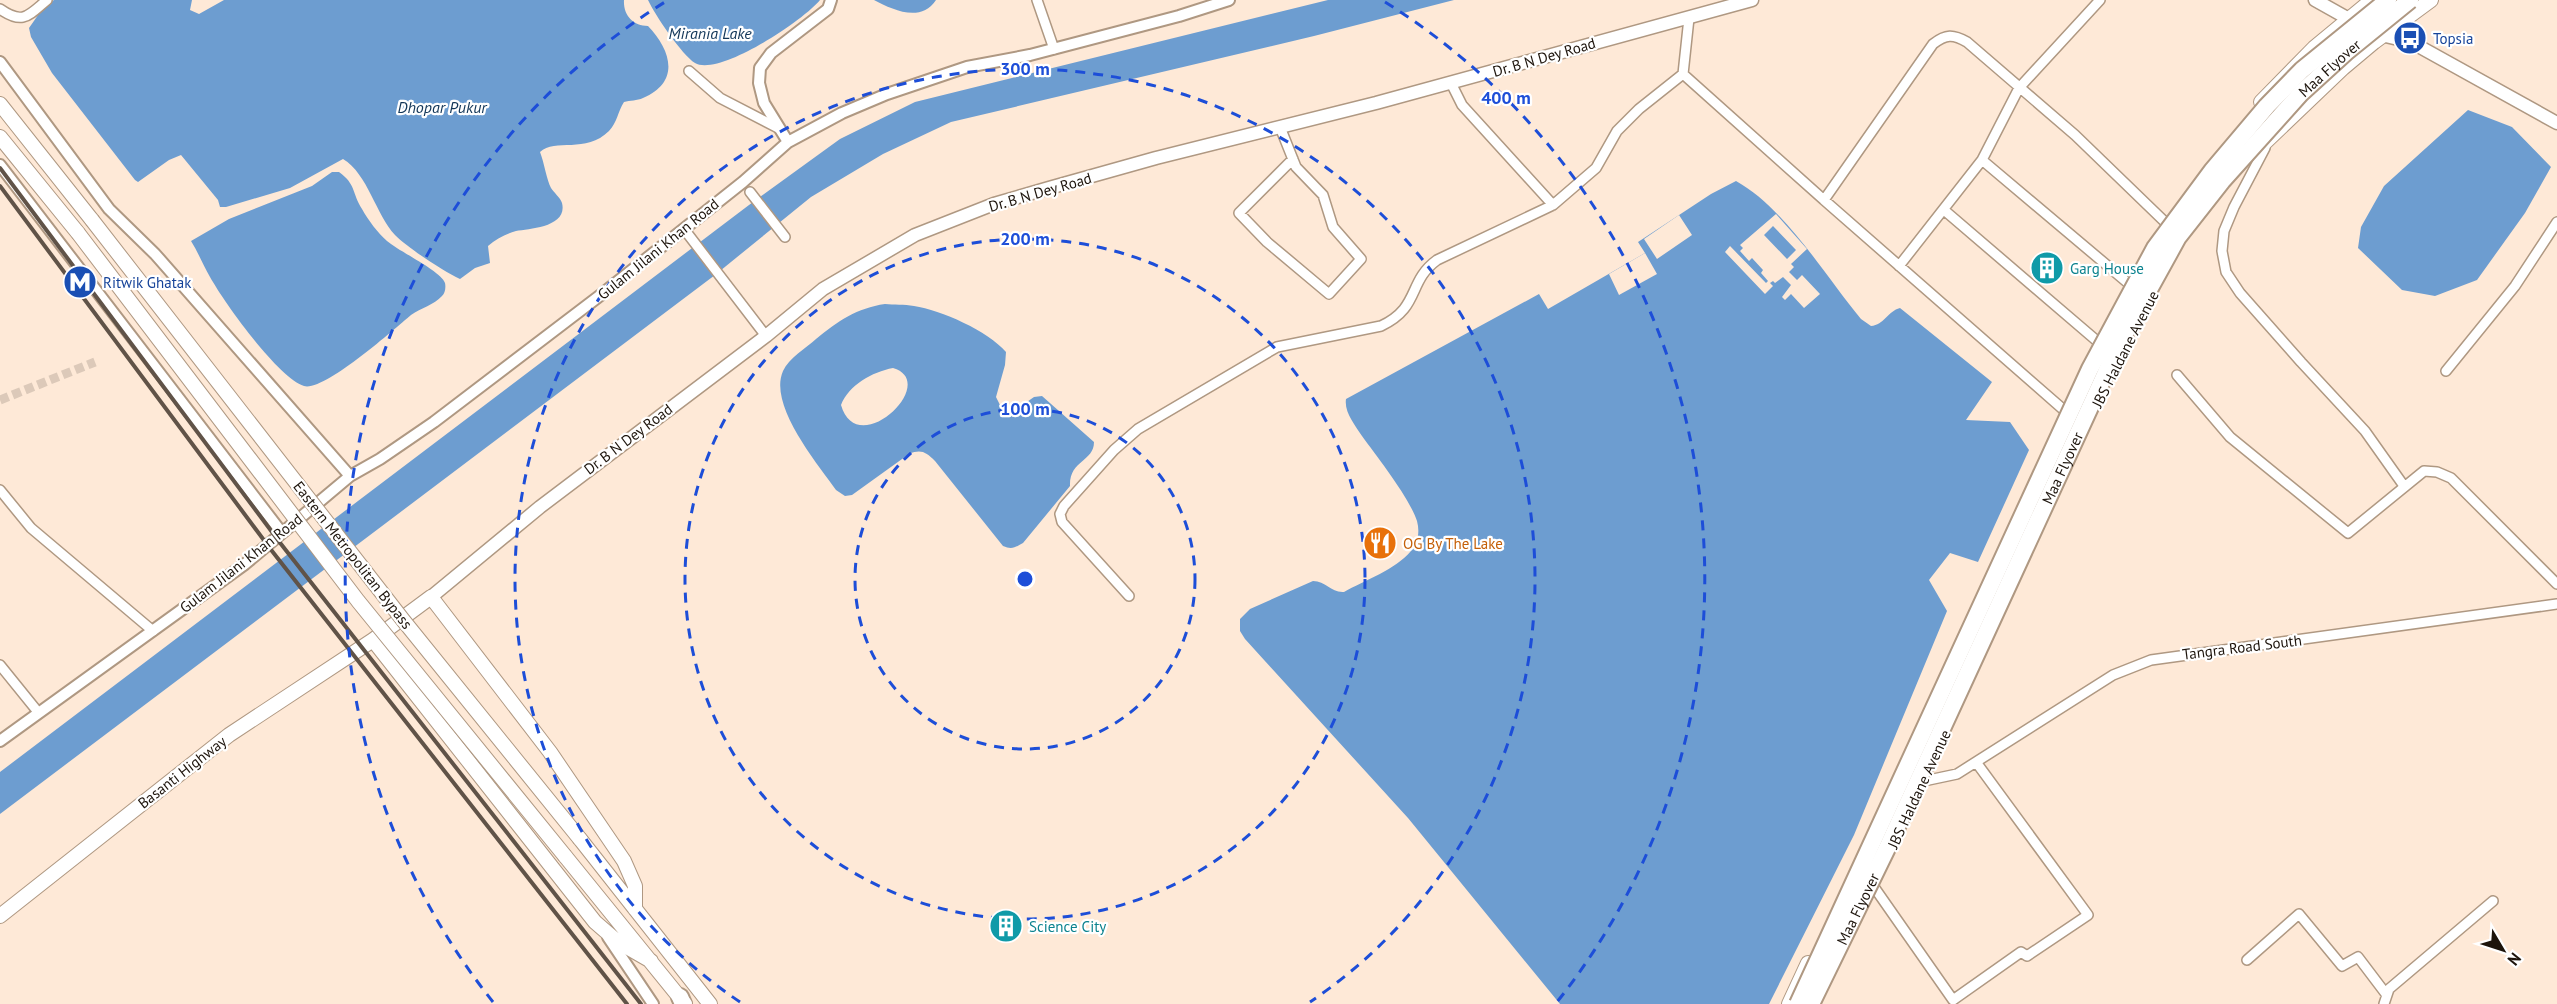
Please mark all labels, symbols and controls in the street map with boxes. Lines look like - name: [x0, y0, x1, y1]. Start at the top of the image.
- bus stop icon: Topsia: [2392, 20, 2428, 56]
- water label: Mirania Lake: [668, 23, 752, 43]
- place label: Topsia: [2433, 29, 2473, 48]
- street label: Dr. B N Dey Road: [1490, 33, 1598, 81]
- street label: Maa Flyover: [2294, 35, 2364, 101]
- text: 300 m: [1000, 57, 1050, 80]
- text: 400 m: [1481, 86, 1531, 109]
- water label: Dhopar Pukur: [397, 97, 488, 117]
- street label: Dr. B N Dey Road: [986, 168, 1094, 216]
- street label: Gulam Jilani Khan Road: [594, 194, 722, 304]
- text: 200 m: [1000, 227, 1050, 250]
- building icon: Garg House: [2029, 250, 2065, 286]
- place label: Garg House: [2070, 259, 2144, 278]
- metro station icon: Ritwik Ghatak: [62, 264, 98, 300]
- place label: Ritwik Ghatak: [103, 273, 192, 292]
- street label: JBS Haldane Avenue: [2087, 287, 2163, 412]
- text: 100 m: [1000, 397, 1050, 420]
- street label: Dr. B N Dey Road: [580, 399, 676, 479]
- street label: Maa Flyover: [2037, 429, 2087, 507]
- street label: Eastern Metropolitan Bypass: [289, 477, 417, 633]
- street label: Gulam Jilani Khan Road: [176, 509, 306, 617]
- restaurant icon: OG By The Lake: [1362, 525, 1398, 561]
- place label: OG By The Lake: [1403, 534, 1503, 553]
- centre of rings: [1015, 569, 1035, 589]
- street label: Tangra Road South: [2181, 630, 2303, 664]
- street label: JBS Haldane Avenue: [1883, 727, 1955, 852]
- street label: Basanti Highway: [134, 732, 230, 812]
- street label: Maa Flyover: [1832, 870, 1883, 948]
- building icon: Science City: [988, 908, 1024, 944]
- place label: Science City: [1029, 917, 1106, 936]
- north arrow: [2473, 920, 2533, 980]
- text: N: [2504, 949, 2526, 970]

